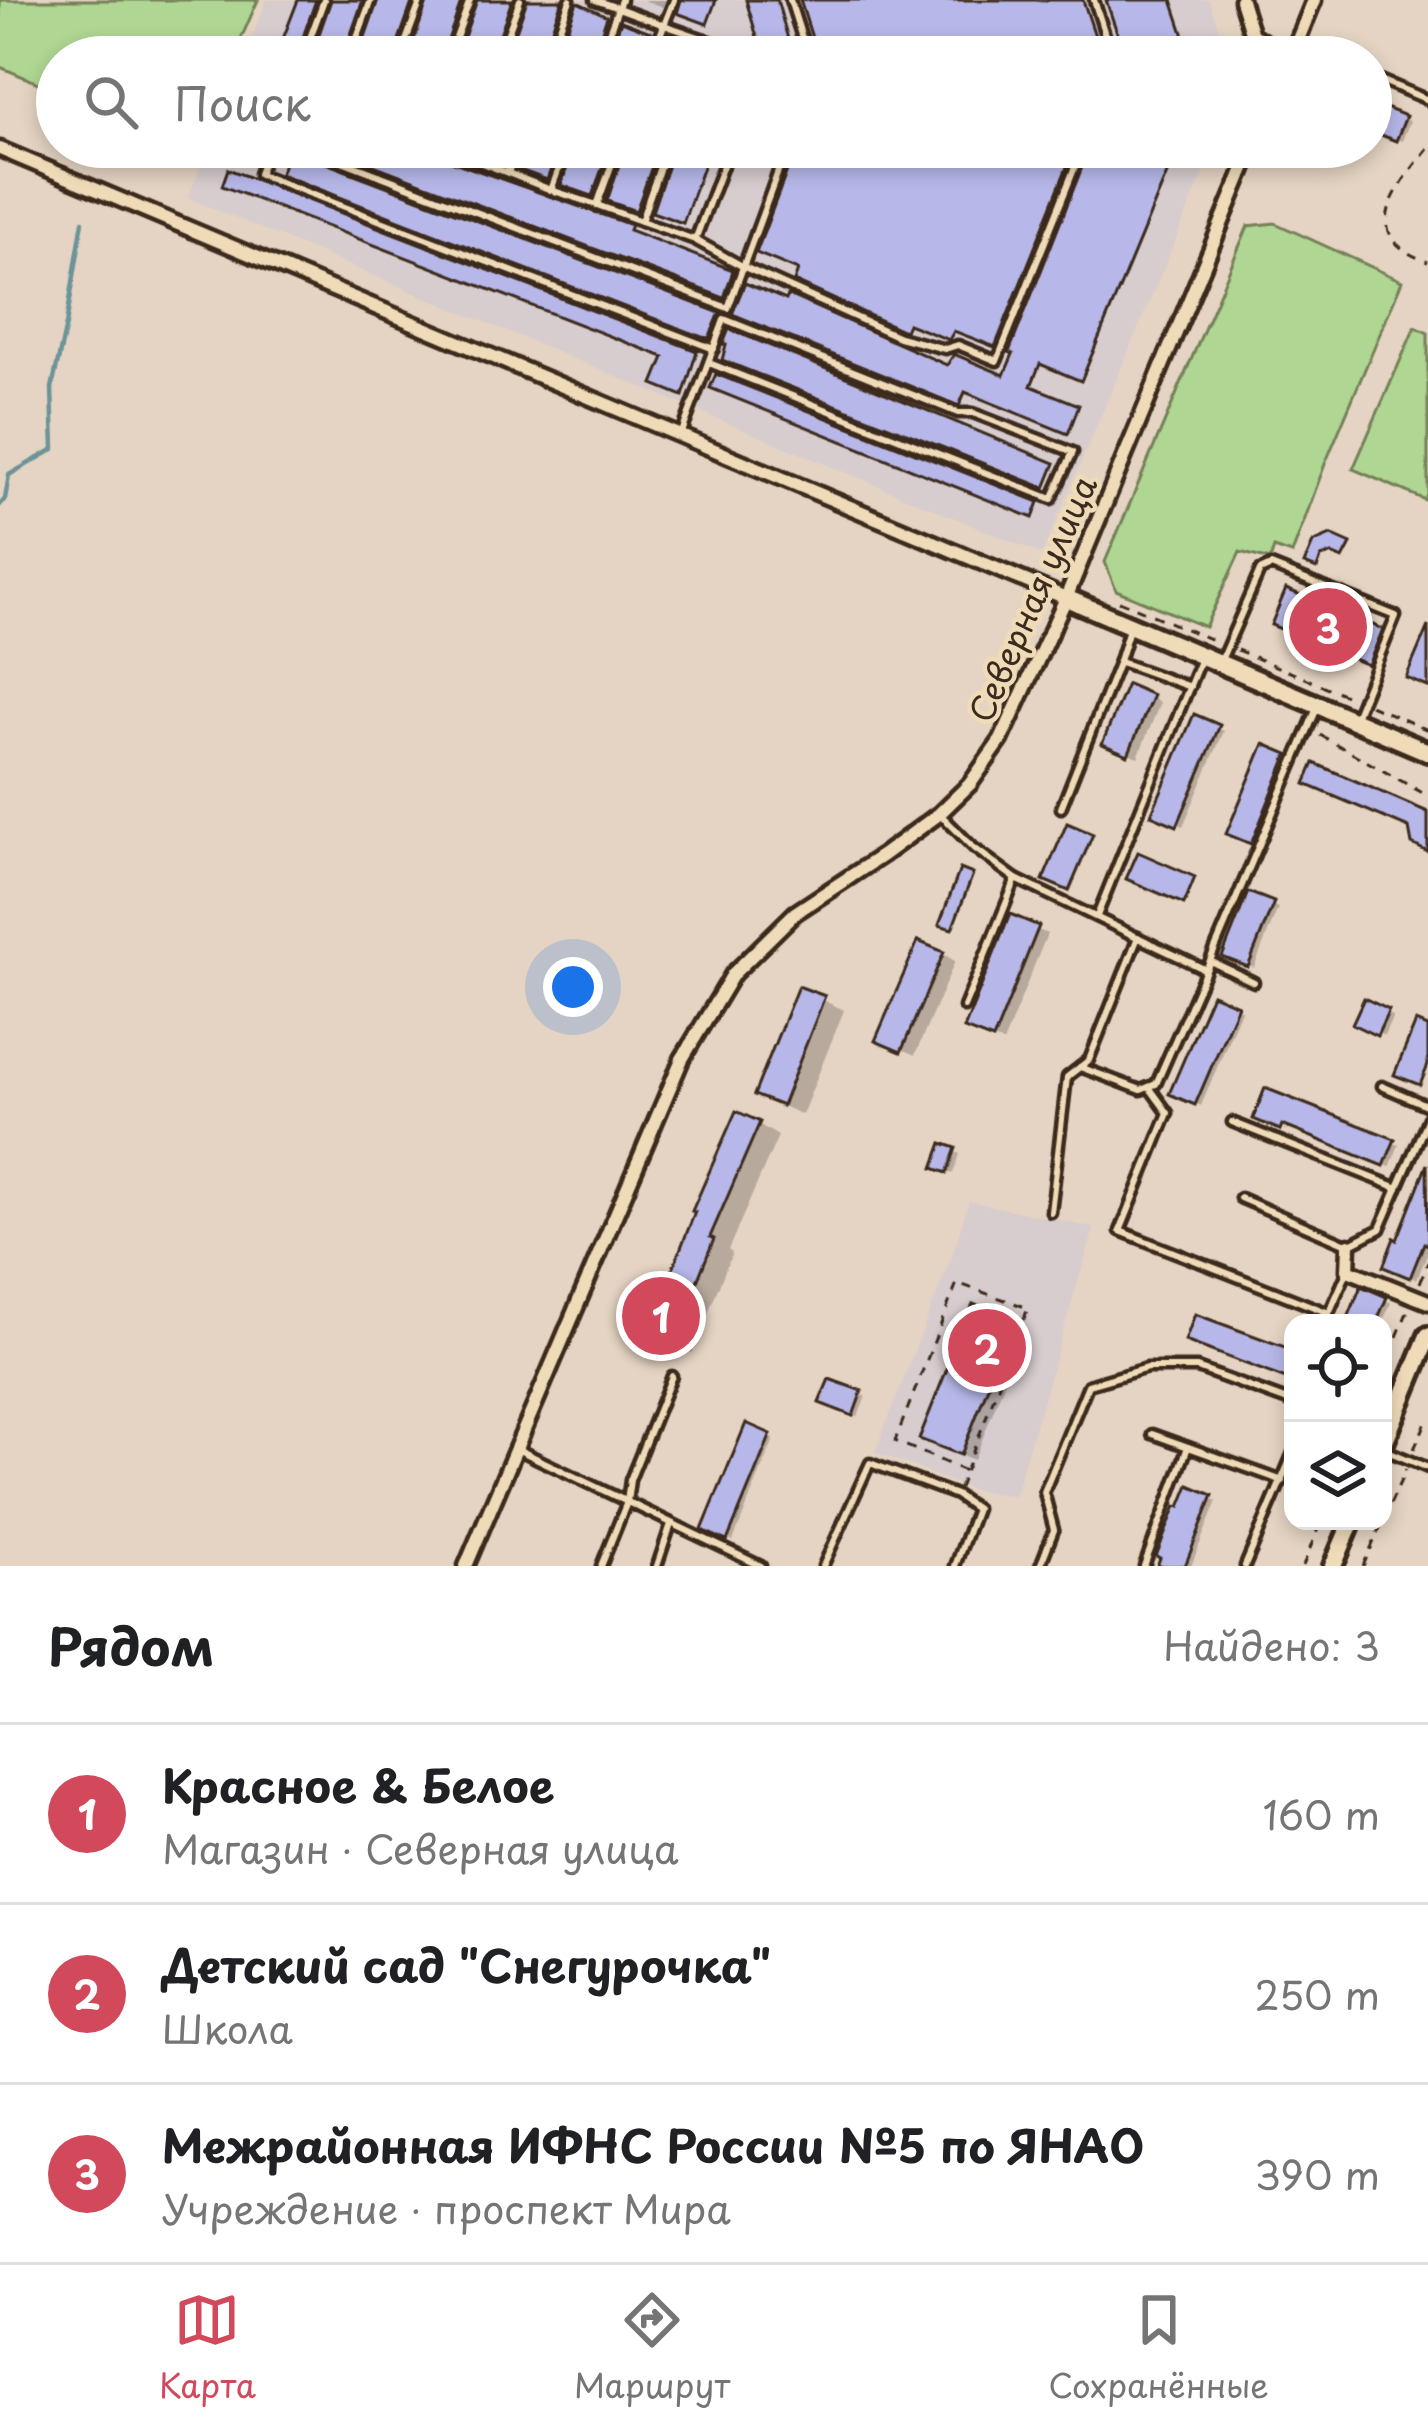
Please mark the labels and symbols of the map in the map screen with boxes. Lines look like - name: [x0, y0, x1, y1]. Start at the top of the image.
- street label: Северная улица: [954, 467, 1108, 730]
- pin: 3: [1289, 582, 1367, 672]
- your location: [543, 957, 603, 1017]
- pin: 1: [622, 1271, 700, 1361]
- pin: 2: [948, 1303, 1026, 1393]

